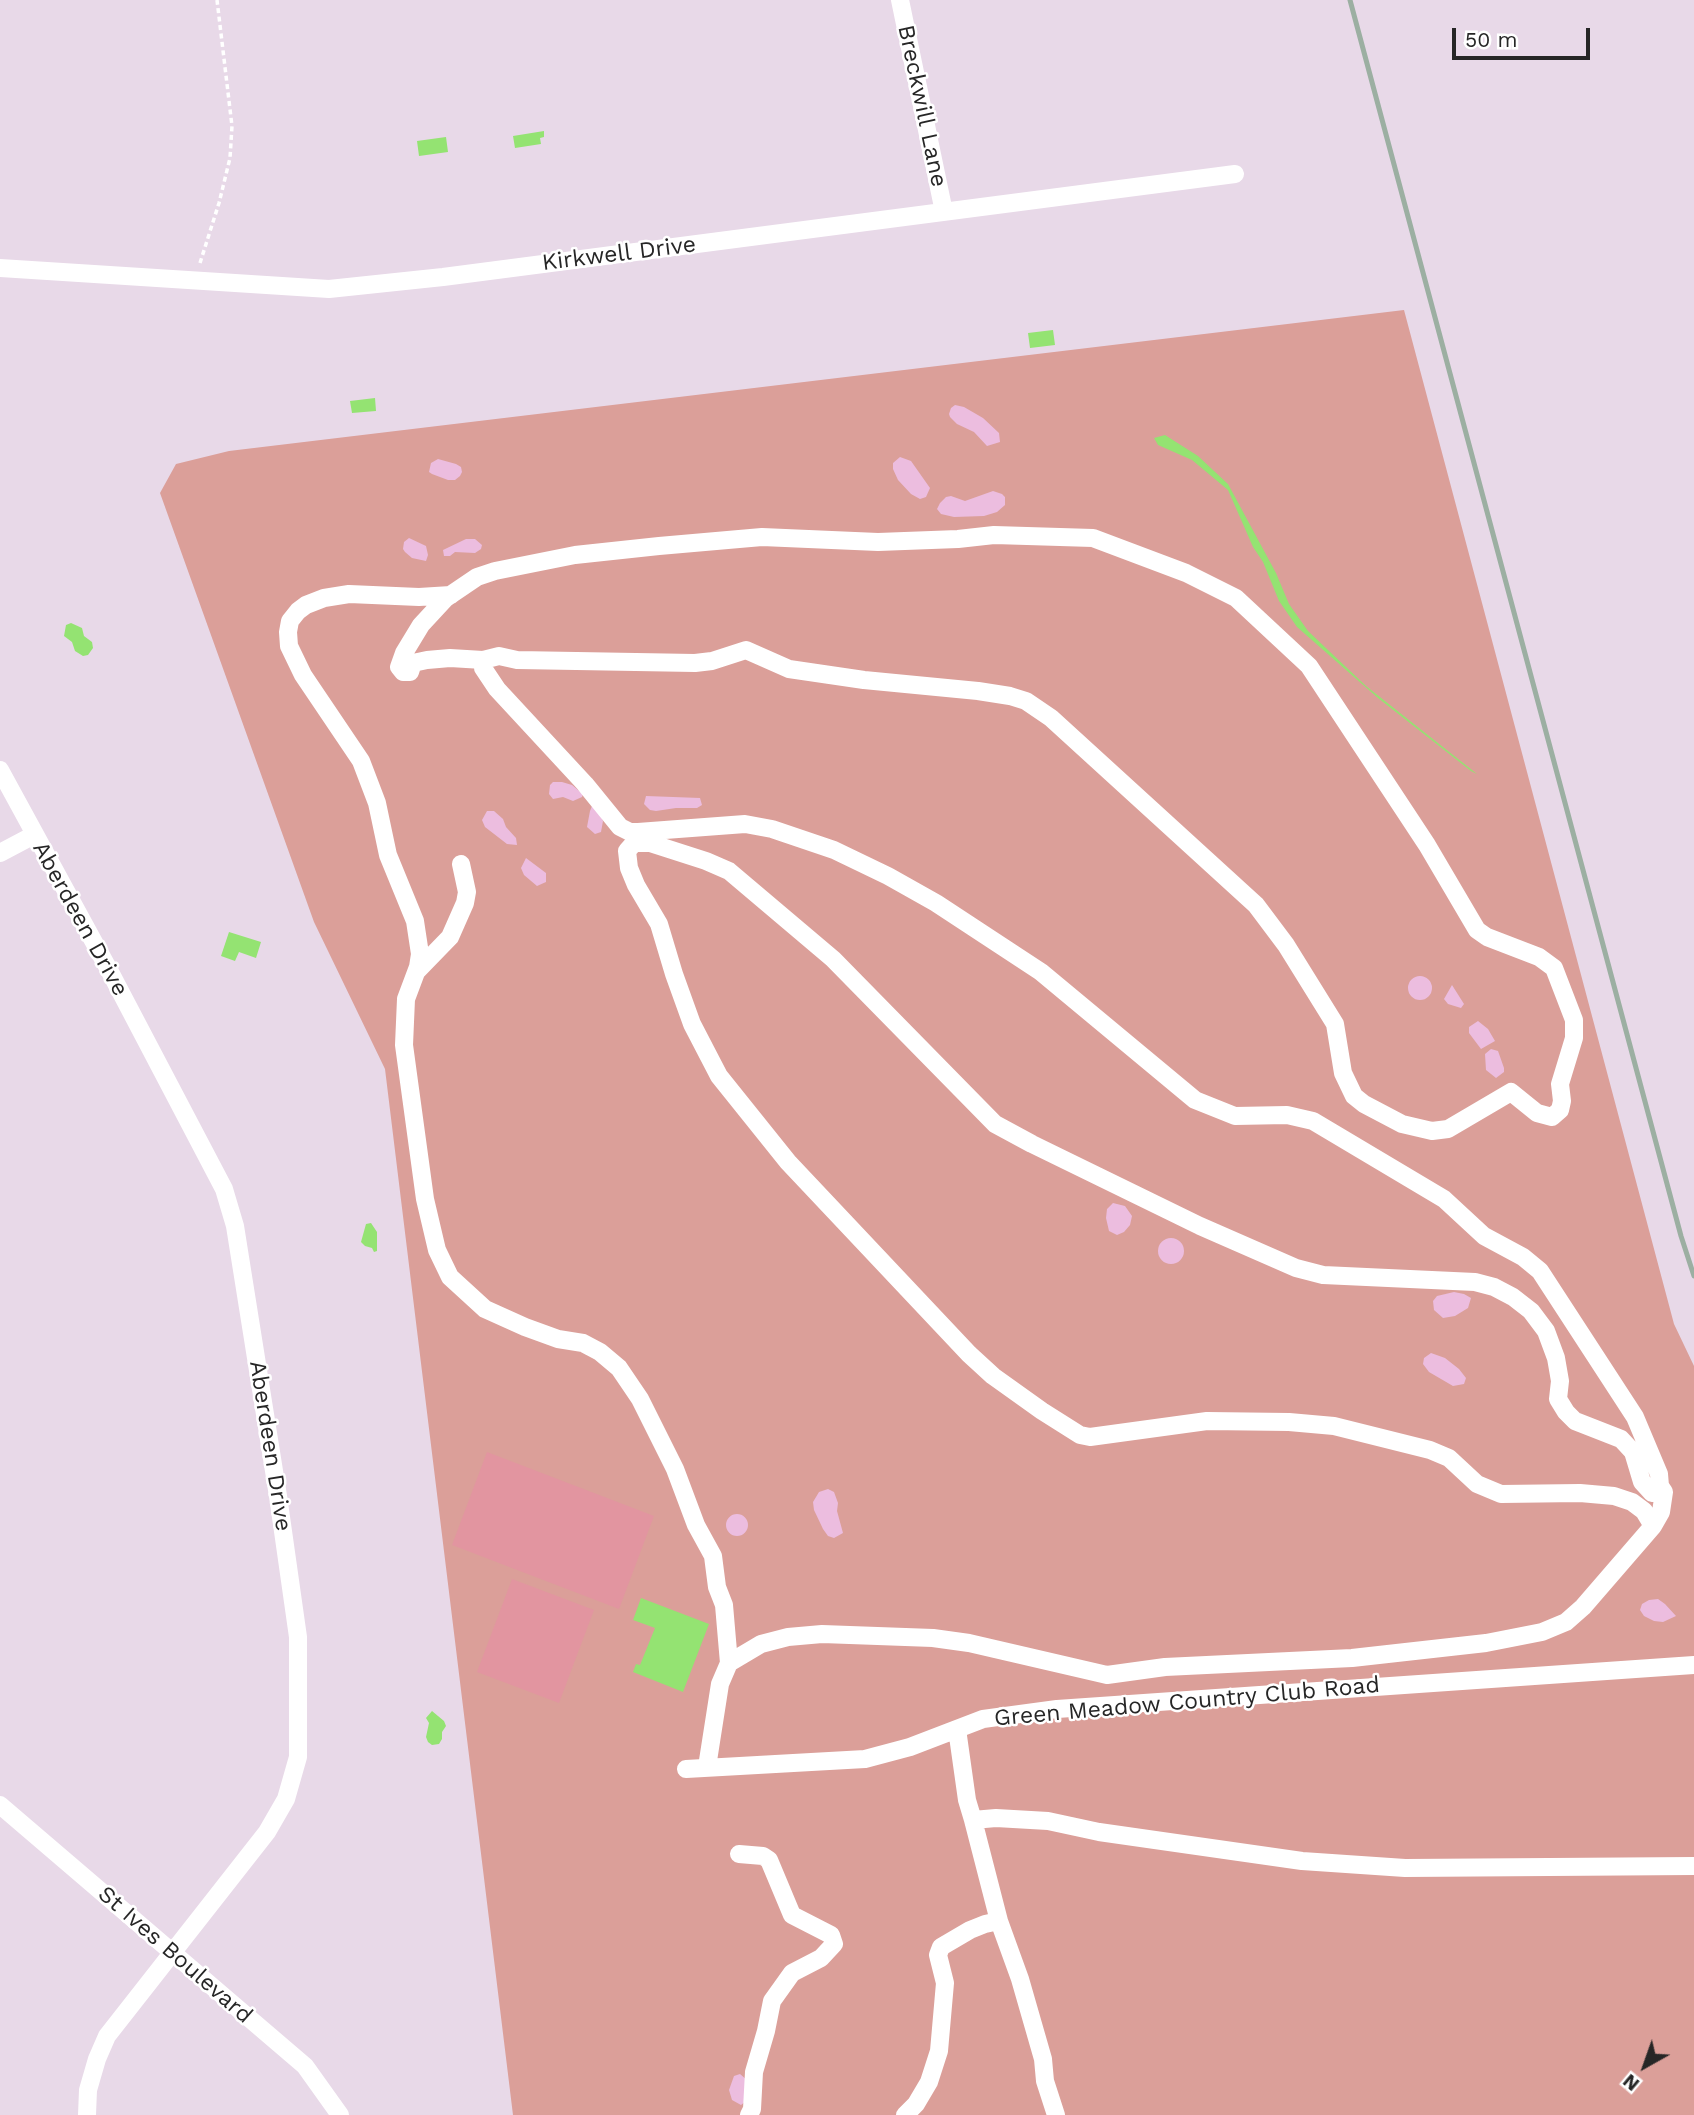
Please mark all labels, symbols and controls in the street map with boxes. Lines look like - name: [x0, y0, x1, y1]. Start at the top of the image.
- scale bar: [1456, 14, 1594, 58]
- street label: Breckwill Lane: [891, 23, 953, 189]
- text: 50 m: [1465, 27, 1517, 52]
- street label: Kirkwell Drive: [540, 231, 698, 277]
- street label: Aberdeen Drive: [26, 837, 134, 1001]
- street label: Aberdeen Drive: [243, 1359, 297, 1533]
- street label: Green Meadow Country Club Road: [993, 1671, 1381, 1733]
- street label: St Ives Boulevard: [92, 1881, 258, 2029]
- north arrow: [1610, 2031, 1680, 2101]
- text: N: [1618, 2069, 1644, 2096]

